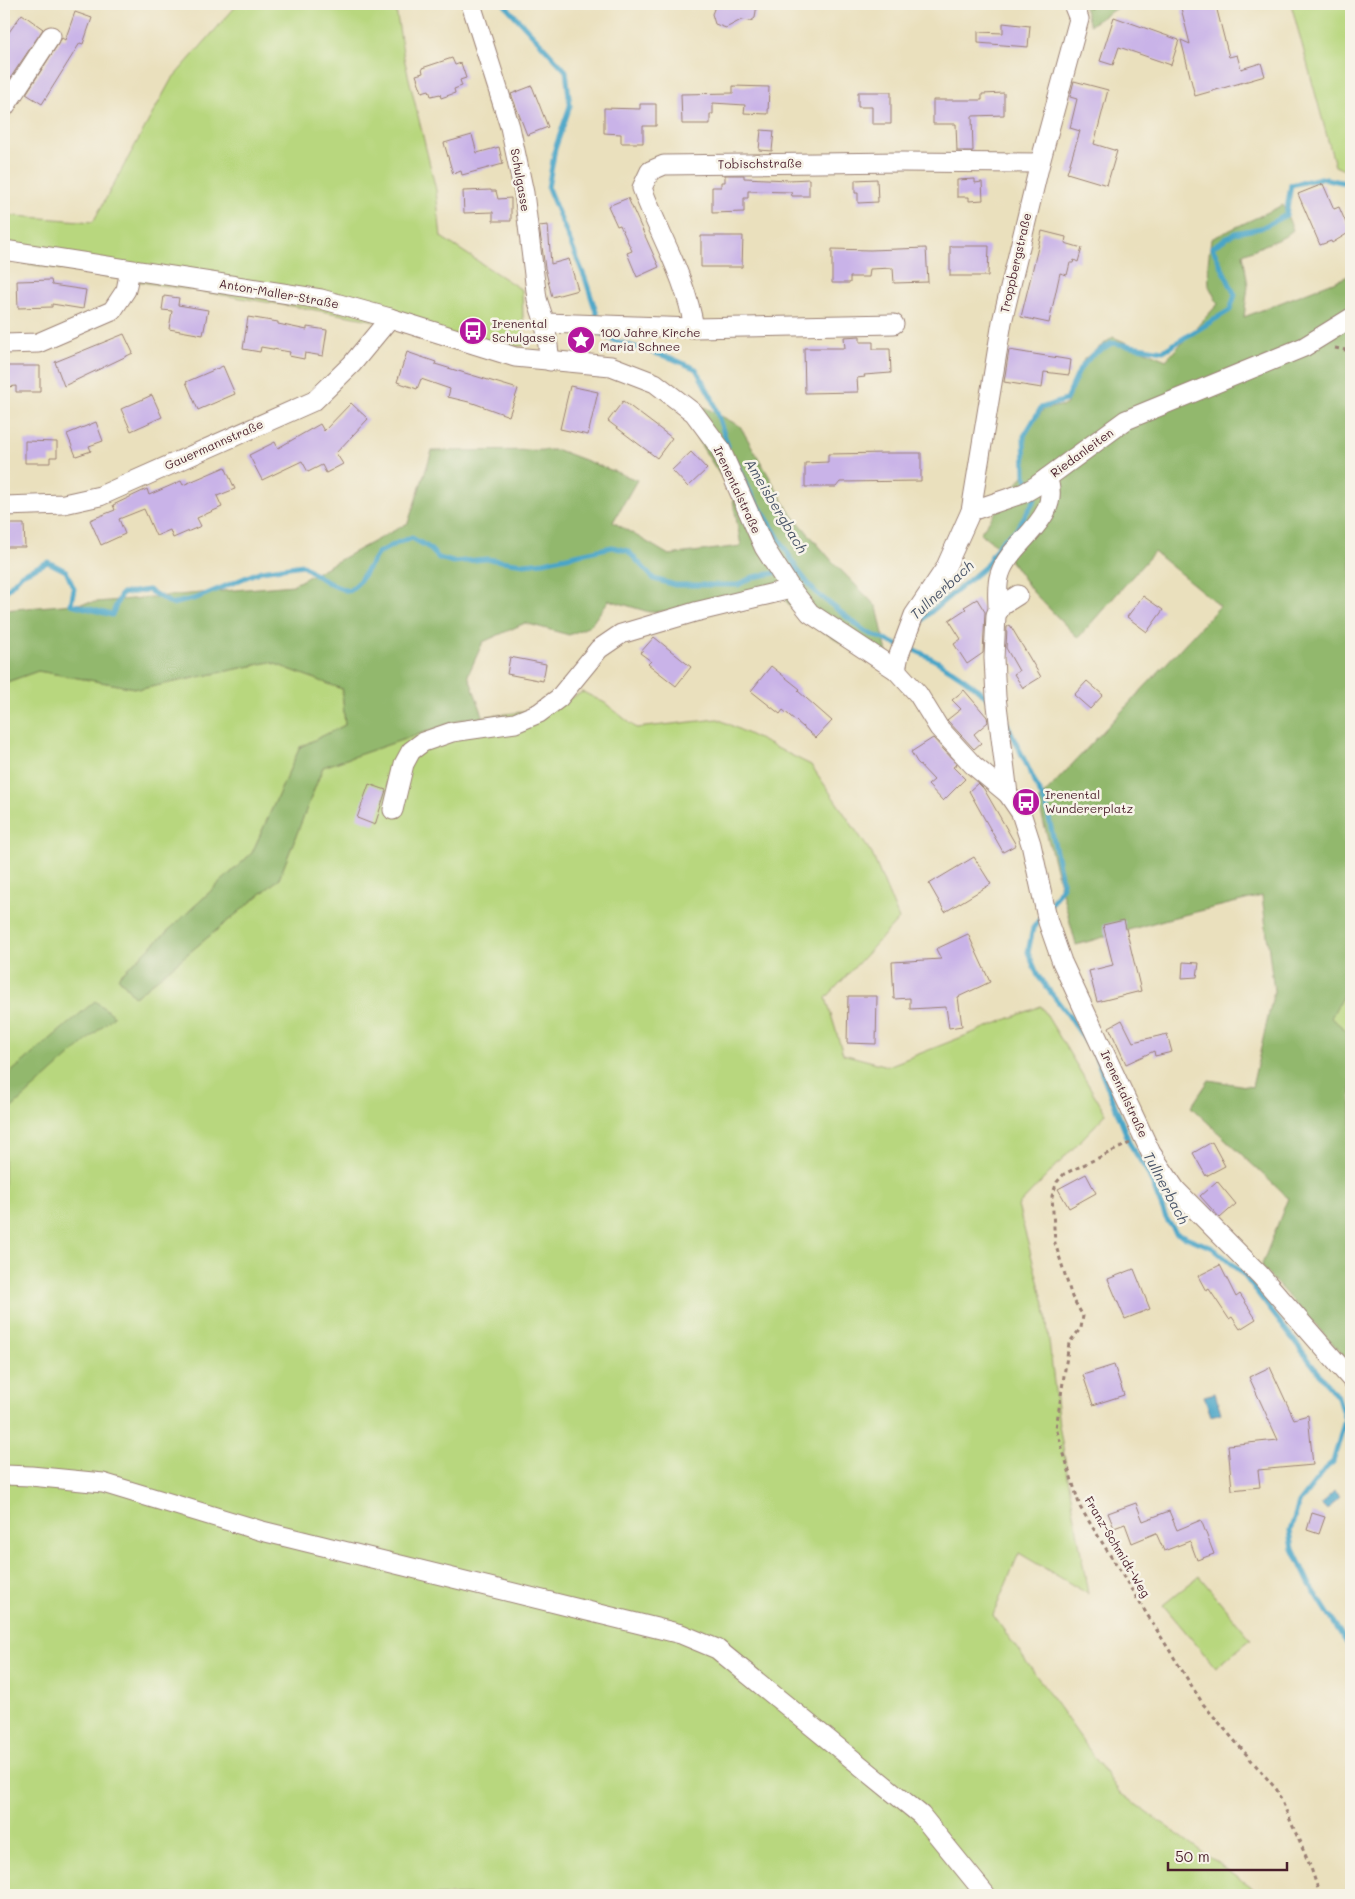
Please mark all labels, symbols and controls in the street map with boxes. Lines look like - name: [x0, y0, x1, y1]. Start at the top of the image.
- street label: Schulgasse: [508, 147, 534, 213]
- street label: Tobischstraße: [718, 154, 802, 172]
- street label: Troppbergstraße: [996, 211, 1034, 314]
- street label: Anton-Maller-Straße: [218, 275, 340, 311]
- place label: Irenental Schulgasse: [492, 315, 556, 345]
- bus stop icon: Irenental Schulgasse: [458, 316, 488, 346]
- place label: 100 Jahre Kirche Maria Schnee: [600, 324, 700, 354]
- place icon: 100 Jahre Kirche Maria Schnee: [566, 325, 596, 355]
- street label: Gauermannstraße: [162, 415, 265, 473]
- street label: Riedanleiten: [1047, 424, 1116, 480]
- street label: Irenentalstraße: [711, 443, 765, 536]
- water label: Ameisbergbach: [741, 455, 812, 557]
- water label: Tullnerbach: [906, 556, 978, 623]
- place label: Irenental Wundererplatz: [1045, 786, 1133, 816]
- bus stop icon: Irenental Wundererplatz: [1011, 787, 1041, 817]
- street label: Irenentalstraße: [1098, 1047, 1152, 1140]
- water label: Tullnerbach: [1139, 1148, 1194, 1228]
- street label: Franz-Schmidt-Weg: [1081, 1493, 1154, 1600]
- scale bar: [1168, 1839, 1286, 1871]
- text: 50 m: [1175, 1846, 1210, 1866]

